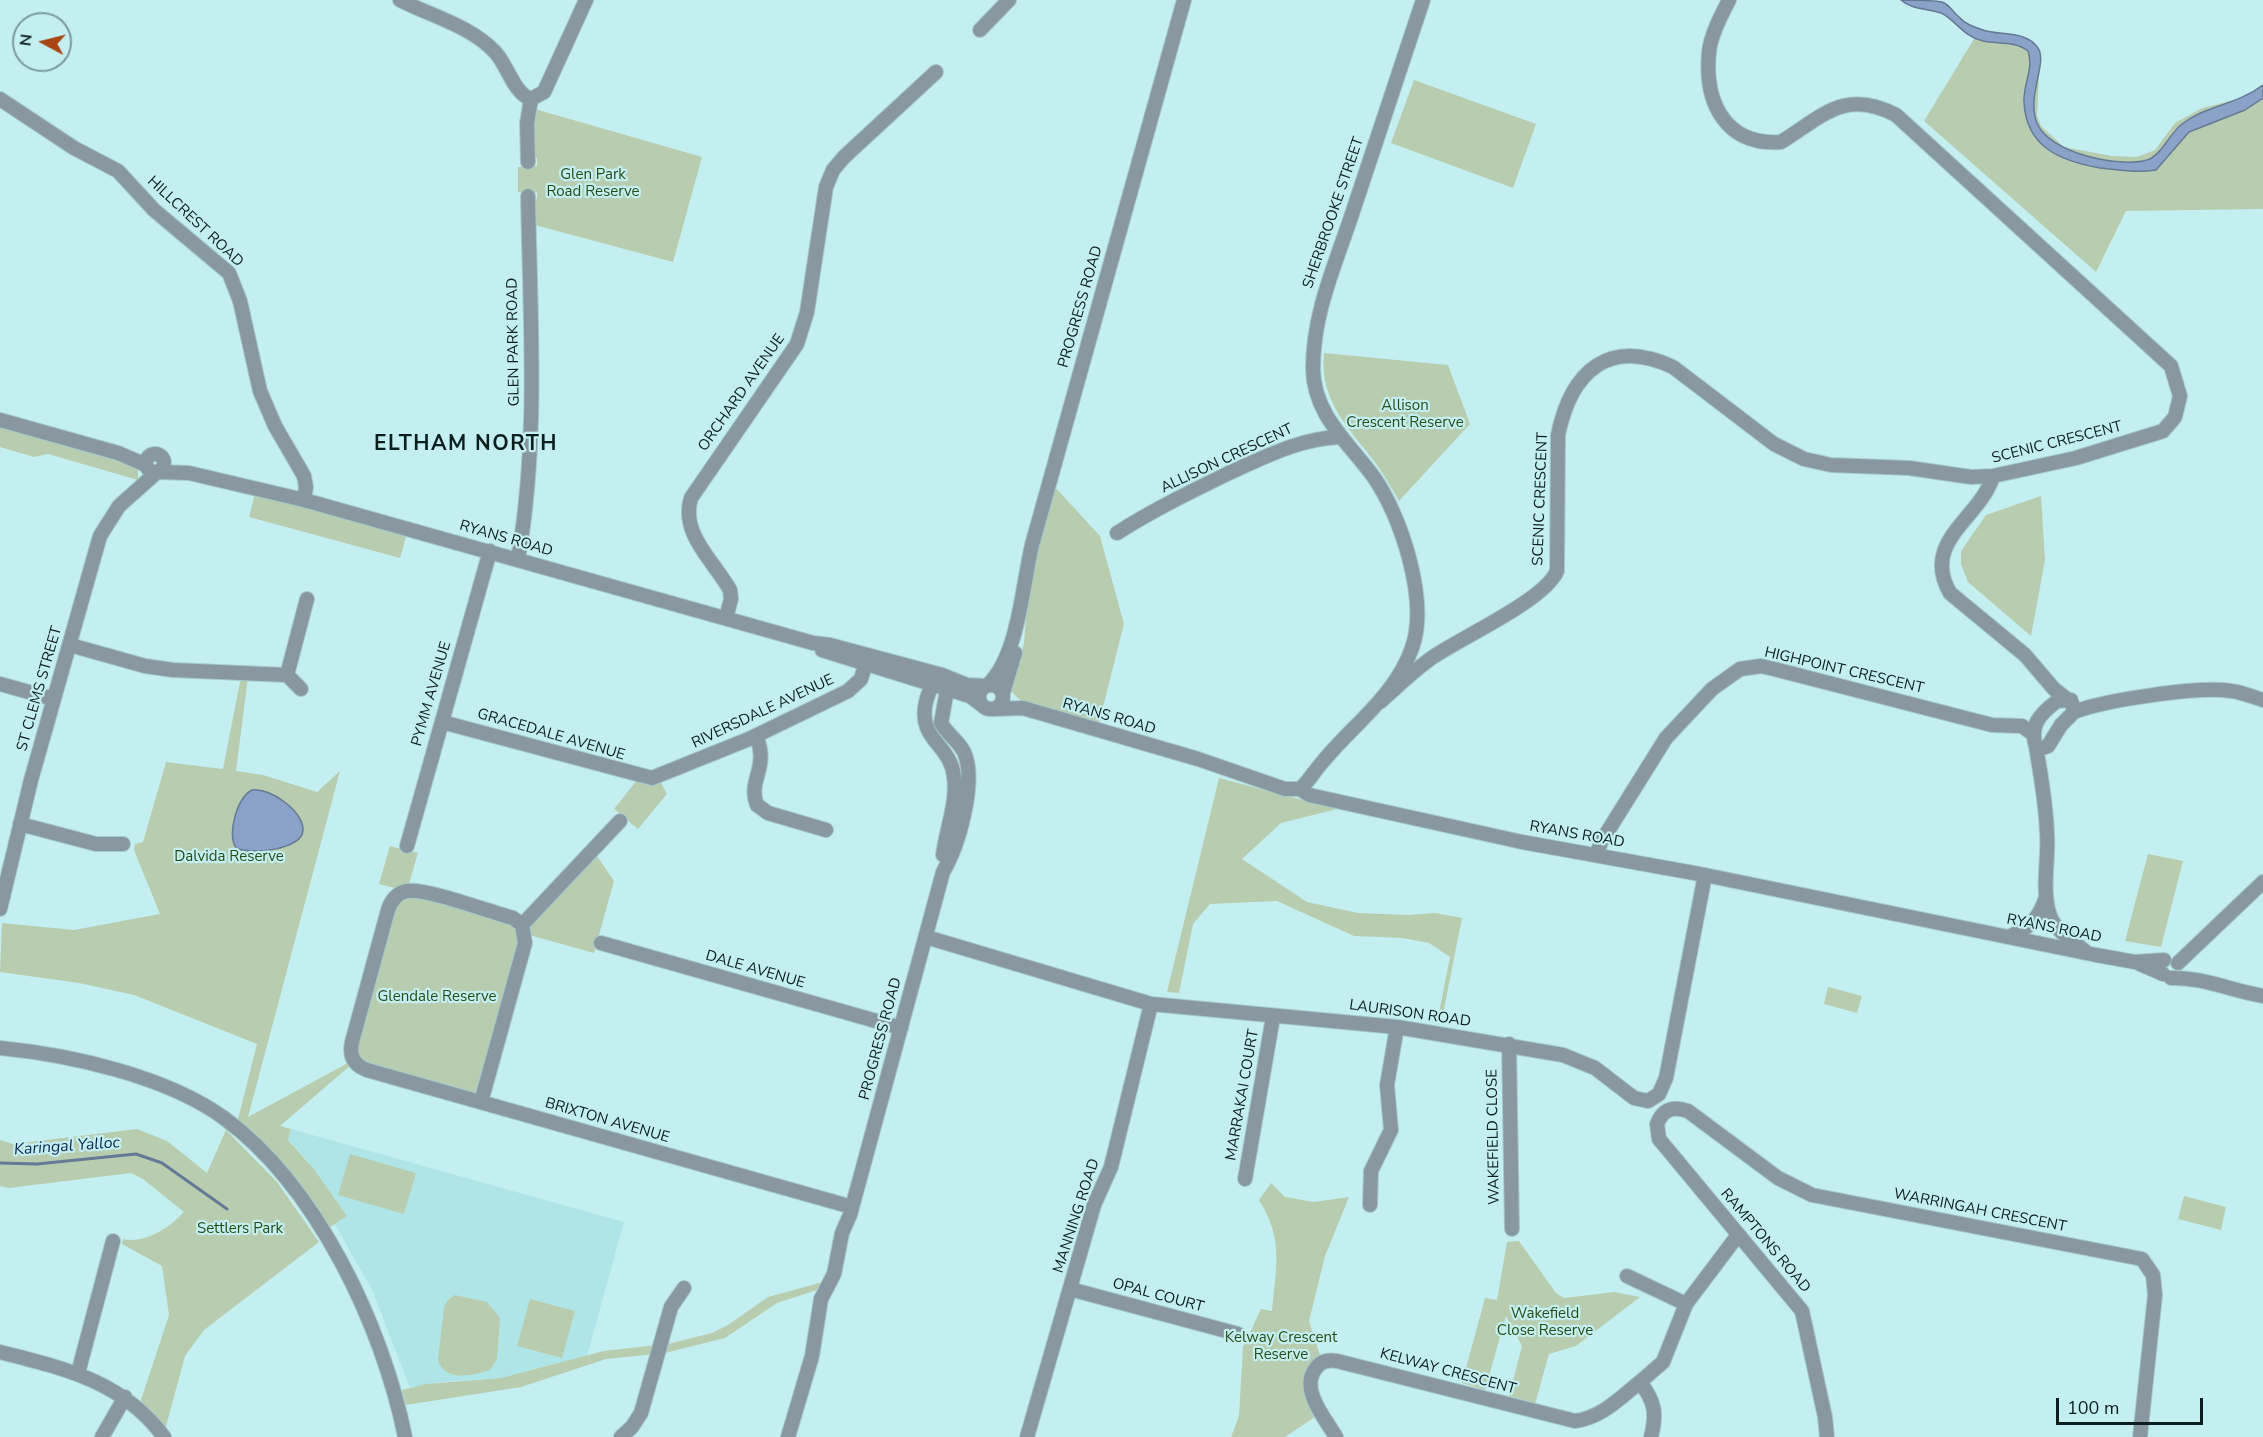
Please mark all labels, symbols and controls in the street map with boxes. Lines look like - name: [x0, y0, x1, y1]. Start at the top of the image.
- north arrow: [12, 12, 72, 72]
- text: N: [14, 33, 38, 47]
- street label: SHERBROOKE STREET: [1300, 135, 1368, 291]
- park label: Glen Park Road Reserve: [546, 166, 640, 201]
- street label: HILLCREST ROAD: [143, 173, 247, 271]
- street label: PROGRESS ROAD: [1055, 244, 1107, 370]
- street label: GLEN PARK ROAD: [504, 278, 524, 406]
- street label: ORCHARD AVENUE: [695, 331, 789, 455]
- park label: Allison Crescent Reserve: [1346, 397, 1464, 432]
- street label: SCENIC CRESCENT: [1990, 418, 2124, 468]
- street label: ALLISON CRESCENT: [1158, 420, 1296, 498]
- district label: ELTHAM NORTH: [374, 432, 558, 458]
- street label: SCENIC CRESCENT: [1530, 432, 1552, 566]
- street label: RYANS ROAD: [457, 517, 555, 561]
- street label: ST CLEMS STREET: [14, 624, 66, 754]
- street label: PYMM AVENUE: [408, 640, 456, 748]
- street label: HIGHPOINT CRESCENT: [1762, 644, 1926, 698]
- street label: RIVERSDALE AVENUE: [689, 671, 837, 753]
- street label: RYANS ROAD: [1060, 695, 1158, 739]
- street label: GRACEDALE AVENUE: [475, 705, 627, 765]
- street label: RYANS ROAD: [1528, 818, 1626, 852]
- park label: Dalvida Reserve: [174, 848, 284, 866]
- street label: RYANS ROAD: [2005, 911, 2103, 947]
- street label: DALE AVENUE: [703, 947, 807, 993]
- street label: PROGRESS ROAD: [856, 976, 906, 1102]
- park label: Glendale Reserve: [377, 988, 497, 1006]
- street label: LAURISON ROAD: [1348, 997, 1472, 1031]
- street label: MARRAKAI COURT: [1223, 1028, 1263, 1162]
- street label: WAKEFIELD CLOSE: [1484, 1069, 1504, 1205]
- street label: BRIXTON AVENUE: [543, 1095, 671, 1147]
- water label: Karingal Yalloc: [13, 1134, 121, 1160]
- street label: MANNING ROAD: [1050, 1157, 1104, 1275]
- street label: RAMPTONS ROAD: [1716, 1185, 1814, 1297]
- street label: WARRINGAH CRESCENT: [1892, 1185, 2068, 1237]
- park label: Settlers Park: [197, 1220, 283, 1238]
- street label: OPAL COURT: [1110, 1275, 1206, 1317]
- park label: Wakefield Close Reserve: [1497, 1305, 1593, 1340]
- park label: Kelway Crescent Reserve: [1225, 1329, 1337, 1364]
- street label: KELWAY CRESCENT: [1378, 1345, 1518, 1399]
- scale bar: [2059, 1386, 2206, 1424]
- text: 100 m: [2067, 1396, 2119, 1420]

